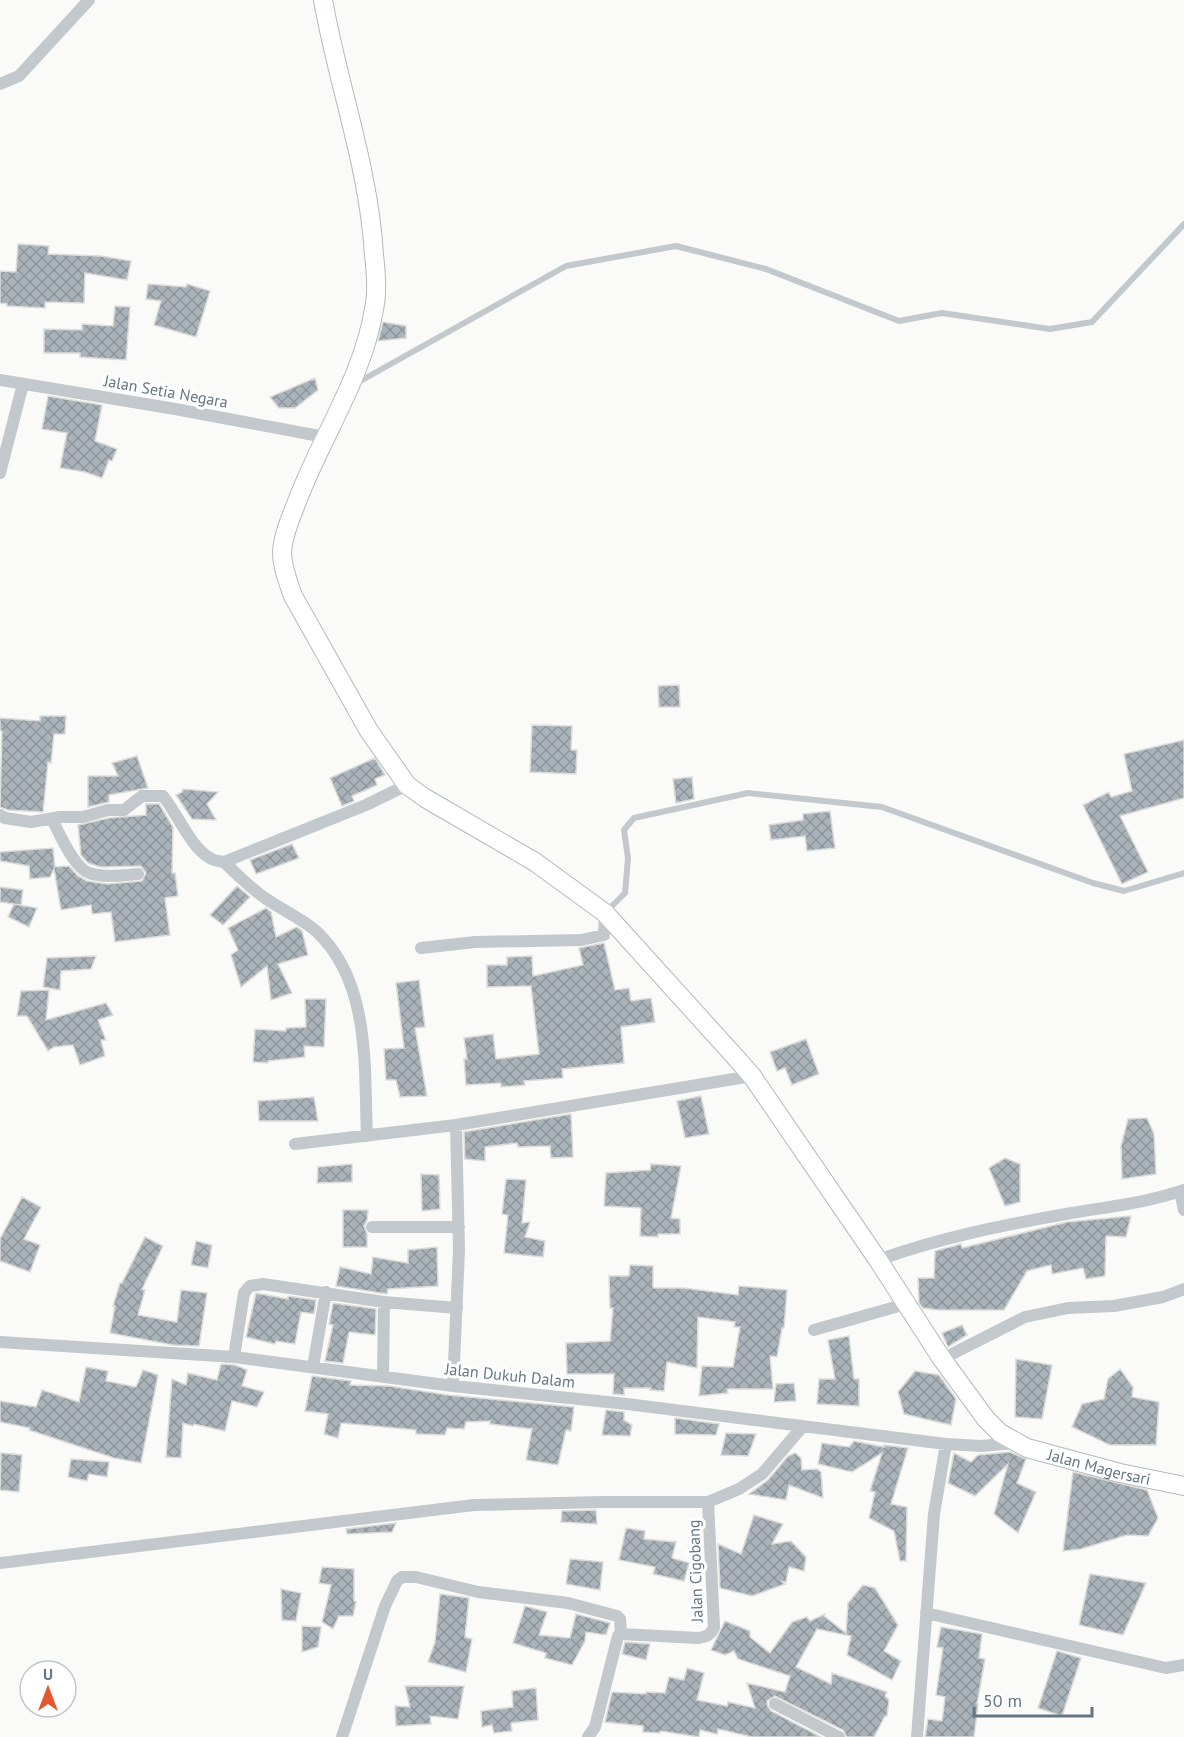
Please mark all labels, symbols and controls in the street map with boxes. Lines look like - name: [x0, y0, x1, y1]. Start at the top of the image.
- street label: Jalan Setia Negara: [102, 370, 229, 412]
- street label: Jalan Dukuh Dalam: [443, 1358, 576, 1392]
- street label: Jalan Magersari: [1044, 1444, 1152, 1489]
- street label: Jalan Cigobang: [683, 1519, 707, 1624]
- north arrow: [18, 1659, 78, 1719]
- text: U: [43, 1664, 53, 1684]
- scale bar: [974, 1680, 1092, 1718]
- text: 50 m: [983, 1689, 1022, 1712]

